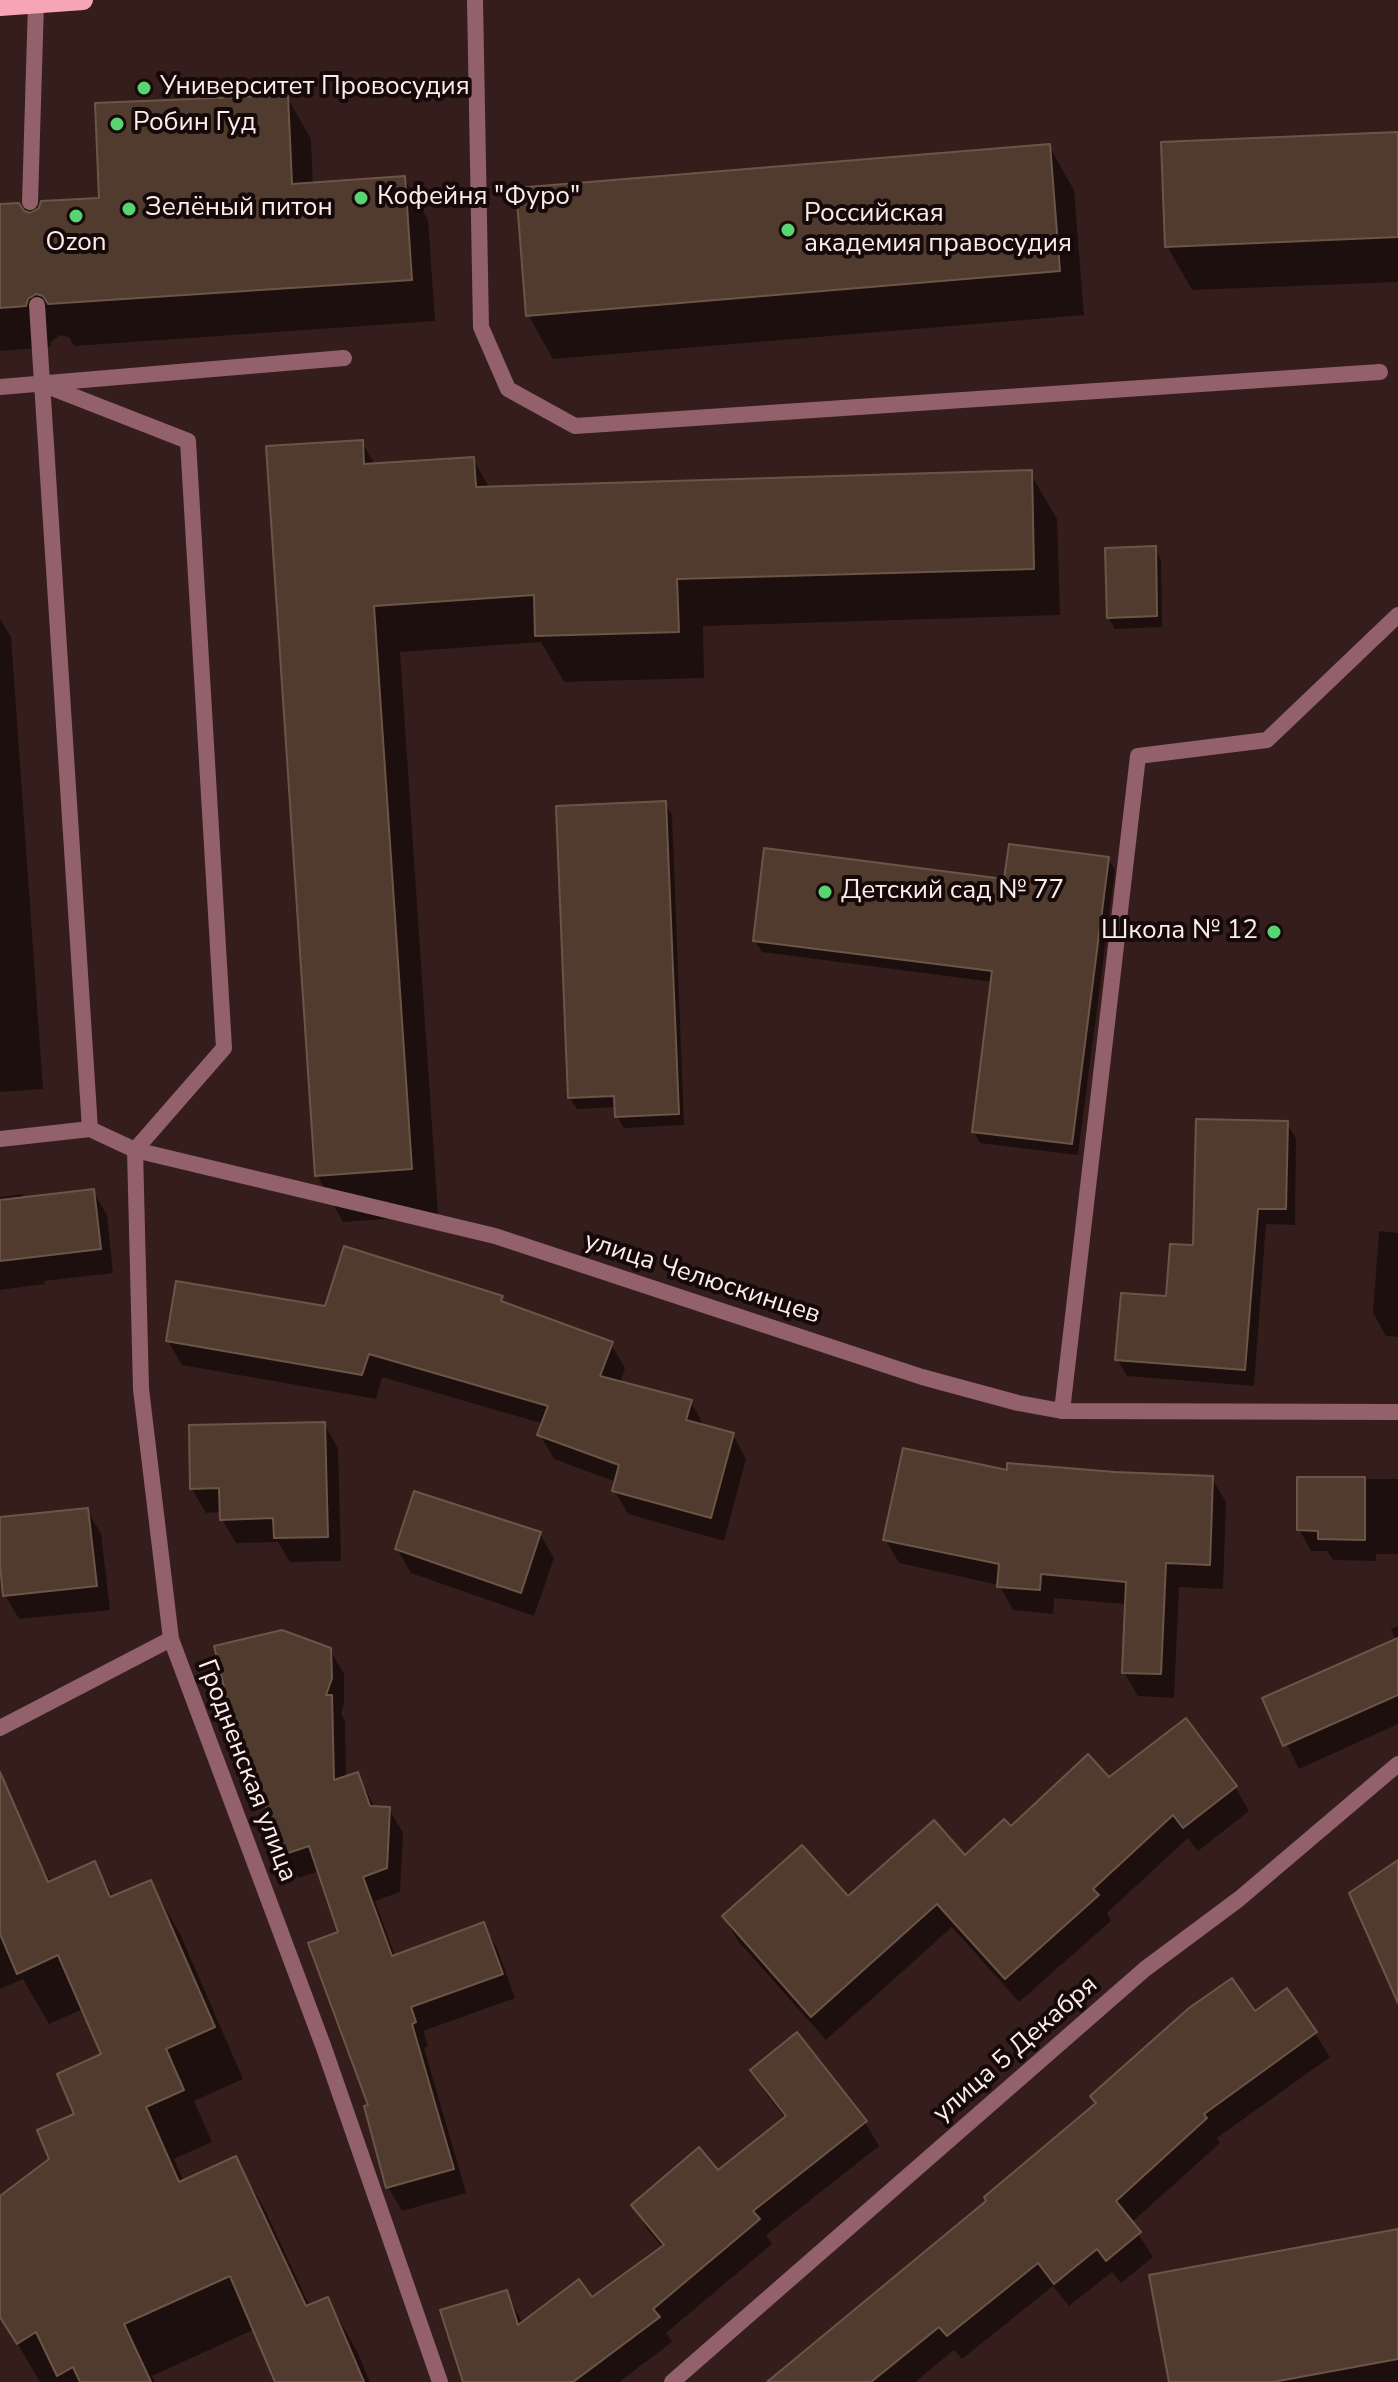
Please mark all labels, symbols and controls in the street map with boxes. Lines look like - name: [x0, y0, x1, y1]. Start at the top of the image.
- place label: Университет Провосудия: [160, 72, 470, 104]
- marker: Университет Провосудия: [135, 79, 153, 97]
- place label: Робин Гуд: [133, 108, 256, 140]
- marker: Робин Гуд: [108, 115, 126, 133]
- place label: Кофейня "Фуро": [377, 182, 580, 214]
- marker: Кофейня "Фуро": [352, 189, 370, 207]
- place label: Зелёный питон: [145, 193, 333, 225]
- place label: Российская академия правосудия: [804, 199, 1072, 260]
- marker: Зелёный питон: [120, 200, 138, 218]
- marker: Ozon: [67, 207, 85, 225]
- marker: Российская академия правосудия: [779, 221, 797, 239]
- place label: Ozon: [46, 228, 106, 260]
- place label: Детский сад № 77: [841, 876, 1064, 908]
- marker: Детский сад № 77: [816, 883, 834, 901]
- place label: Школа № 12: [1101, 916, 1258, 948]
- marker: Школа № 12: [1265, 923, 1283, 941]
- street label: улица Челюскинцев: [580, 1226, 824, 1332]
- street label: Гродненская улица: [189, 1656, 303, 1886]
- street label: улица 5 Декабря: [927, 1970, 1105, 2130]

